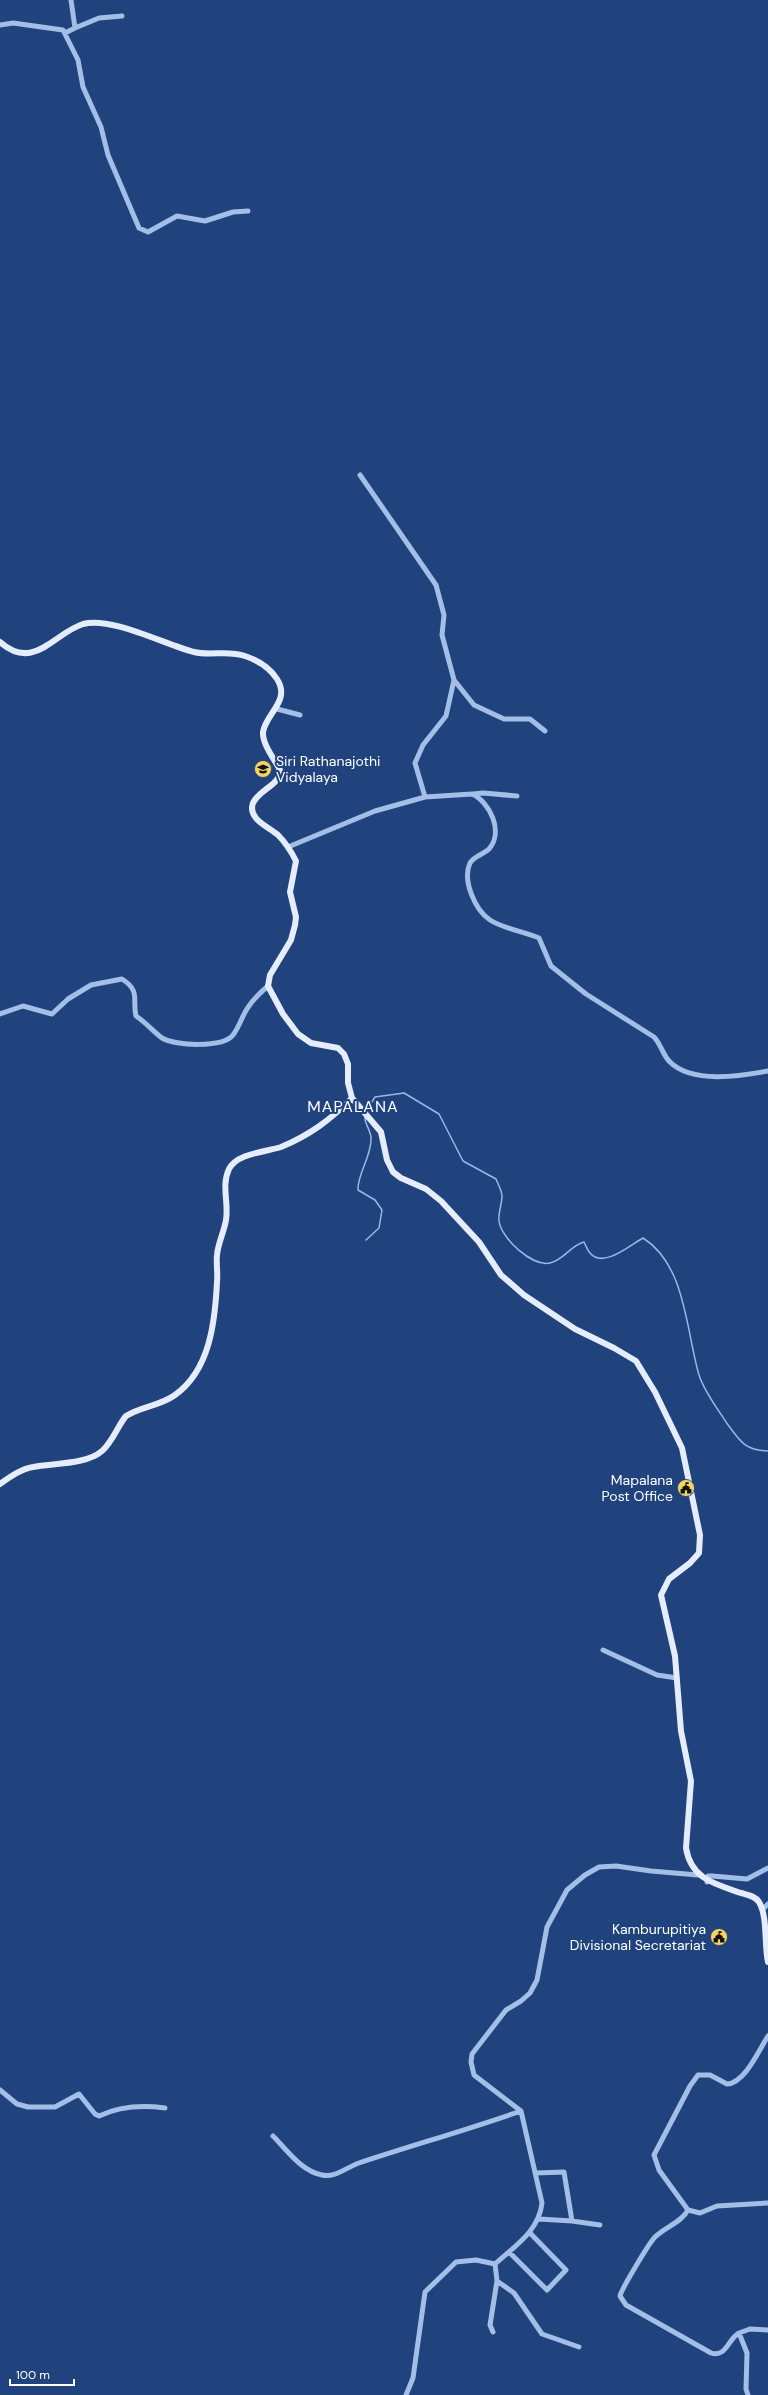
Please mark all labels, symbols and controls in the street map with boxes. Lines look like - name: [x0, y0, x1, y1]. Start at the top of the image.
- place label: Siri Rathanajothi Vidyalaya: [276, 752, 380, 786]
- school or university icon: Siri Rathanajothi Vidyalaya: [253, 759, 273, 779]
- district label: MAPALANA: [307, 1096, 399, 1117]
- place label: Mapalana Post Office: [602, 1471, 673, 1505]
- public building icon: Mapalana Post Office: [676, 1478, 696, 1498]
- place label: Kamburupitiya Divisional Secretariat: [570, 1920, 706, 1954]
- public building icon: Kamburupitiya Divisional Secretariat: [709, 1927, 729, 1947]
- scale bar: [10, 2361, 74, 2387]
- text: 100 m: [16, 2367, 50, 2383]

